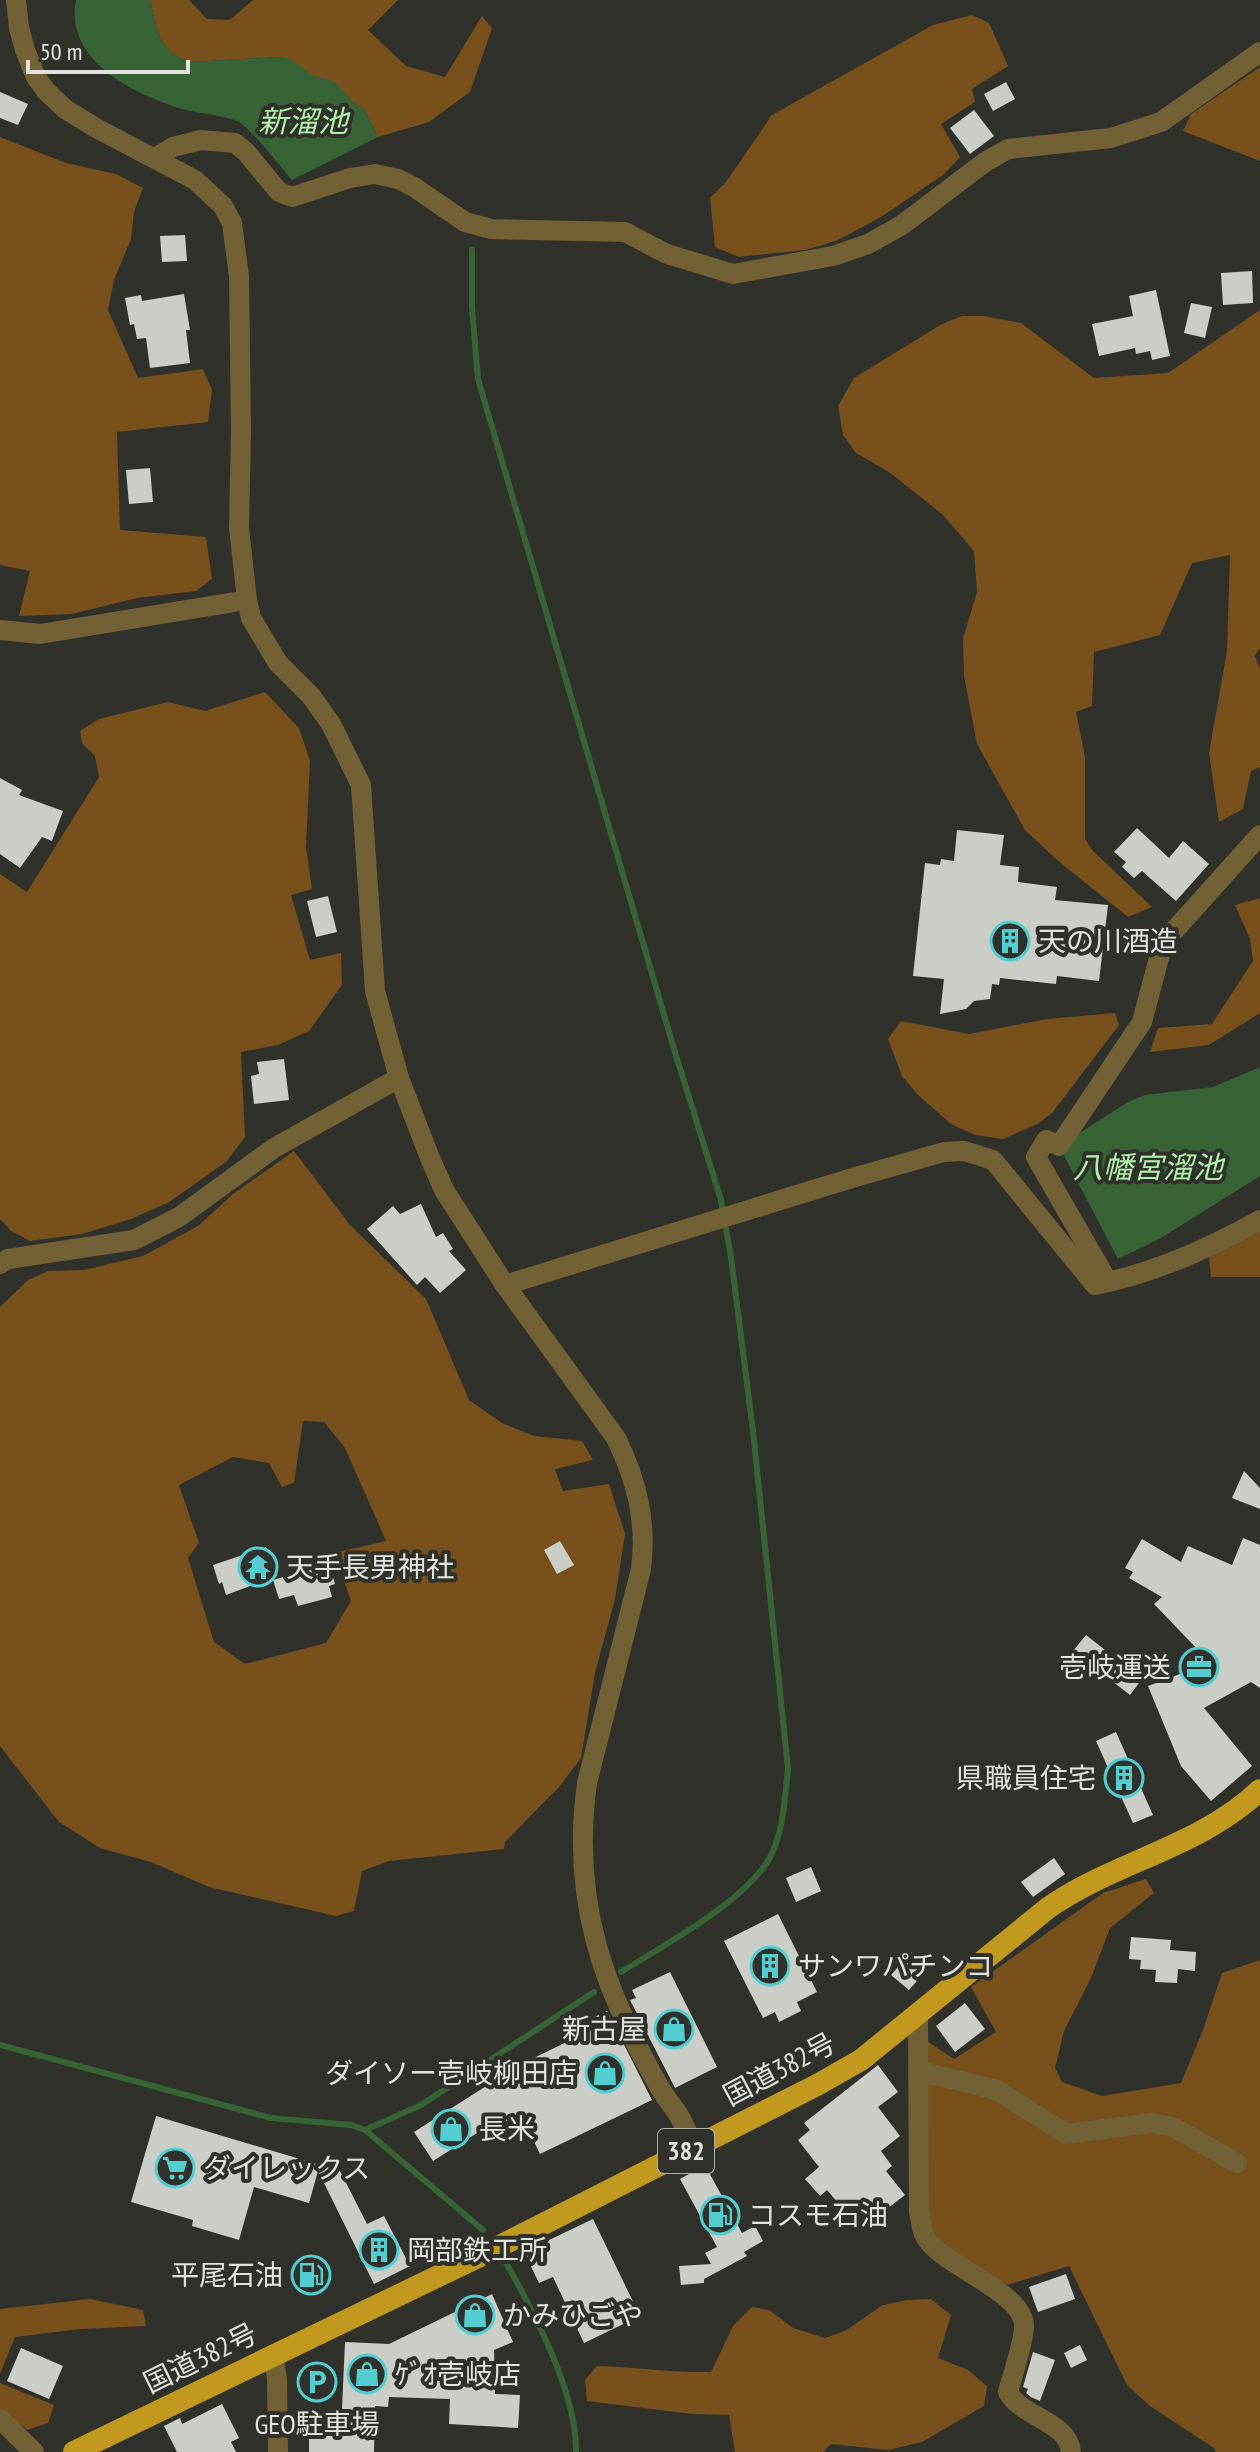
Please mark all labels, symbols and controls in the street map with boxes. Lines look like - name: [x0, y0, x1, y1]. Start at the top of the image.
- scale bar: [28, 24, 188, 74]
- text: 50 m: [40, 36, 82, 67]
- water label: 新溜池: [258, 101, 351, 140]
- building icon: 天の川酒造: [989, 920, 1031, 962]
- place label: 天の川酒造: [1038, 922, 1178, 959]
- water label: 八幡宮溜池: [1073, 1147, 1226, 1186]
- temple icon: 天手長男神社: [237, 1546, 279, 1588]
- place label: 天手長男神社: [286, 1548, 454, 1585]
- office icon: 壱岐運送: [1178, 1646, 1220, 1688]
- place label: 壱岐運送: [1059, 1648, 1171, 1685]
- building icon: 県職員住宅: [1103, 1757, 1145, 1799]
- place label: 県職員住宅: [956, 1759, 1096, 1796]
- building icon: サンワパチンコ: [749, 1945, 791, 1987]
- place label: サンワパチンコ: [798, 1947, 993, 1984]
- shop icon: 新古屋: [653, 2008, 695, 2050]
- place label: 新古屋: [562, 2010, 646, 2047]
- street label: 国道382号: [716, 2024, 841, 2113]
- shop icon: ダイソー壱岐柳田店: [584, 2052, 626, 2094]
- place label: ダイソー壱岐柳田店: [325, 2054, 577, 2091]
- shop icon: 長米: [430, 2108, 472, 2150]
- place label: 長米: [479, 2110, 535, 2147]
- road number: 382: [658, 2129, 714, 2173]
- supermarket icon: ダイレックス: [154, 2147, 196, 2189]
- place label: ダイレックス: [203, 2149, 370, 2186]
- fuel station icon: コスモ石油: [699, 2194, 741, 2236]
- place label: コスモ石油: [748, 2196, 888, 2233]
- building icon: 岡部鉄工所: [358, 2229, 400, 2271]
- place label: 岡部鉄工所: [407, 2231, 547, 2268]
- fuel station icon: 平尾石油: [290, 2254, 332, 2296]
- place label: 平尾石油: [171, 2256, 283, 2293]
- shop icon: かみひごや: [454, 2294, 496, 2336]
- place label: かみひごや: [503, 2296, 643, 2333]
- street label: 国道382号: [137, 2314, 263, 2401]
- shop icon: ｹﾞｵ壱岐店: [346, 2353, 388, 2395]
- place label: ｹﾞｵ壱岐店: [395, 2355, 521, 2392]
- parking icon: GEO駐車場: [296, 2361, 338, 2403]
- place label: GEO駐車場: [254, 2405, 380, 2442]

